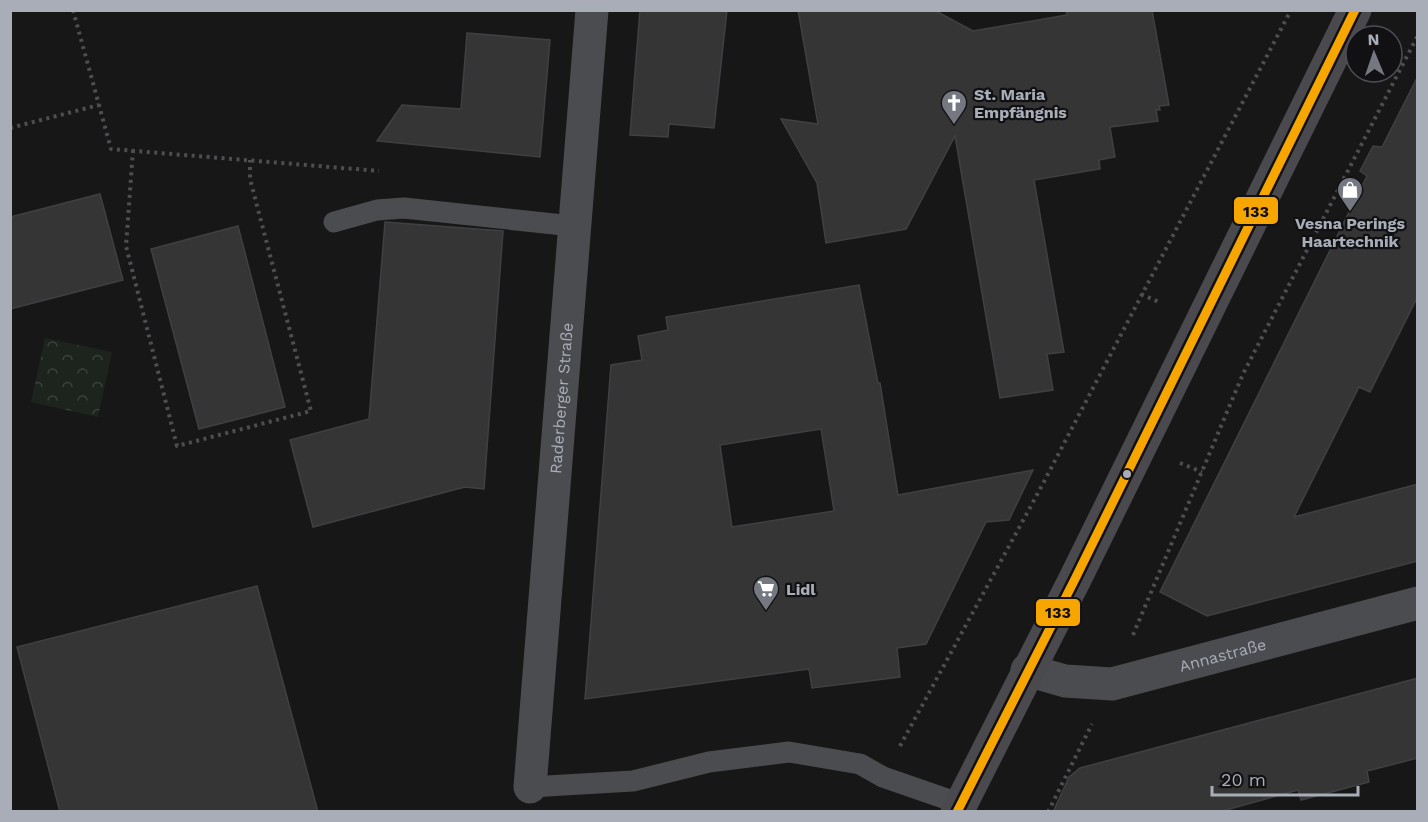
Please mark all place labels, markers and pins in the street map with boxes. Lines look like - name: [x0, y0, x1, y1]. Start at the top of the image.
- place label: St. Maria Empfängnis: [974, 85, 1067, 122]
- church icon: St. Maria Empfängnis: [939, 88, 969, 126]
- shop icon: Vesna Perings Haartechnik: [1335, 175, 1365, 213]
- place label: Vesna Perings Haartechnik: [1295, 214, 1405, 251]
- unlabelled marker: [1121, 468, 1133, 480]
- supermarket icon: Lidl: [751, 574, 781, 612]
- place label: Lidl: [786, 580, 816, 599]

